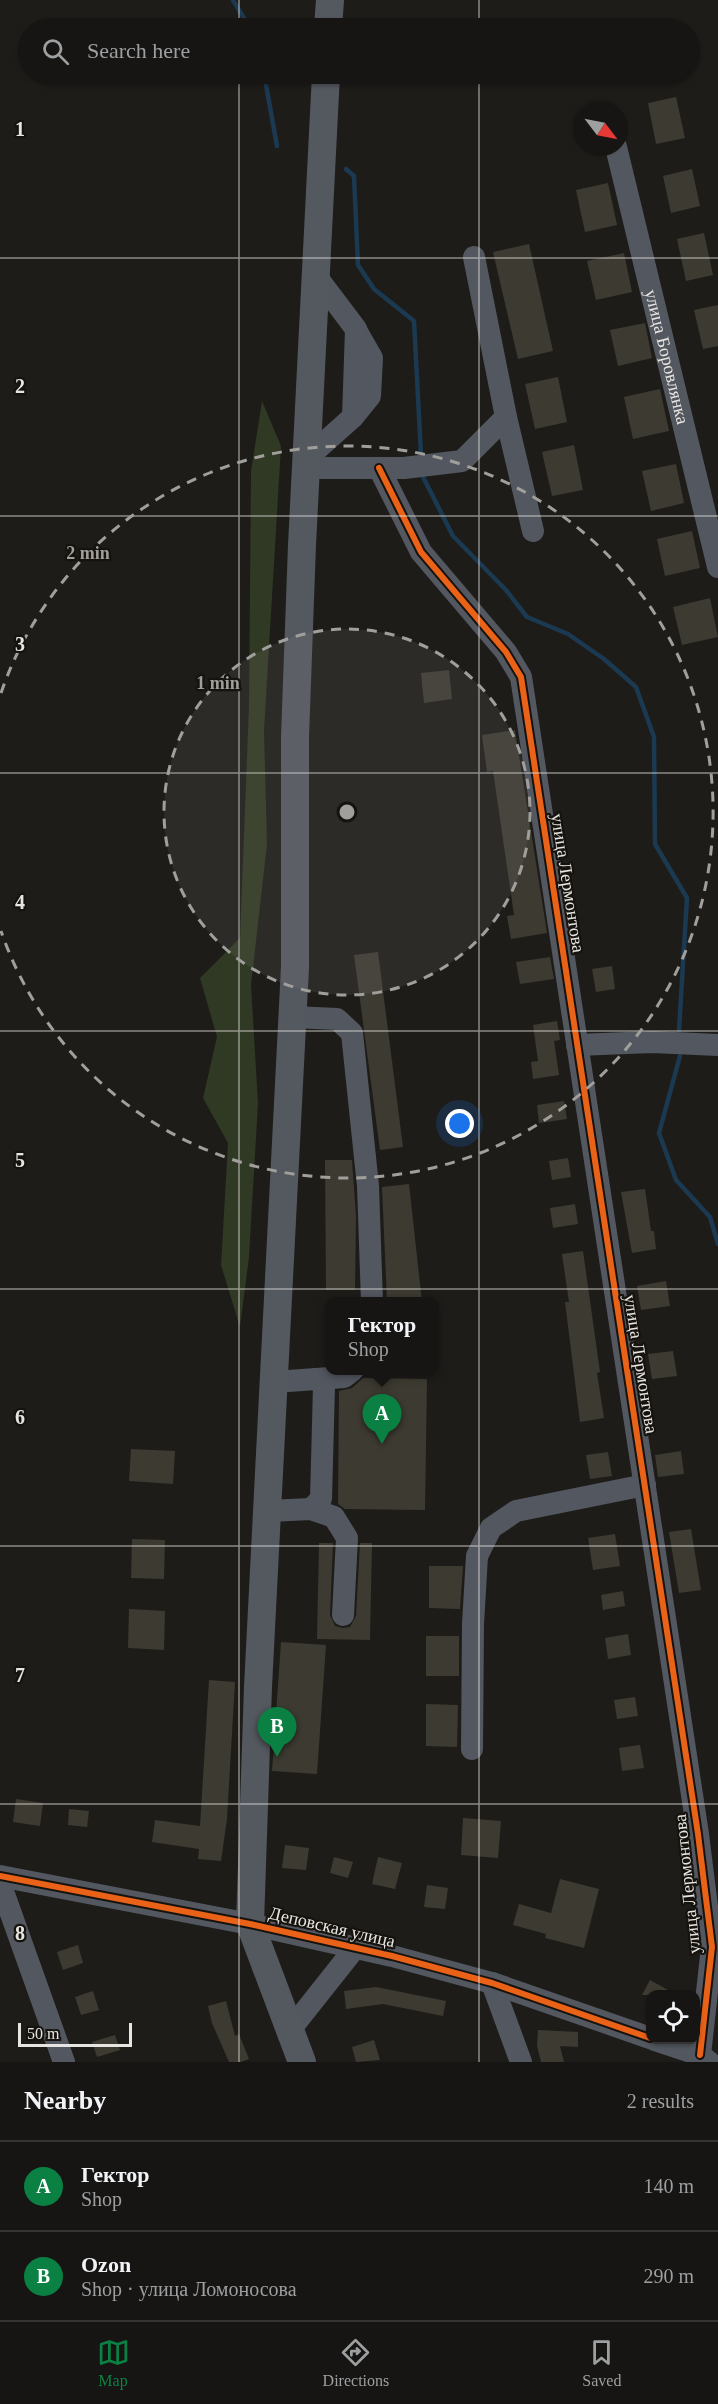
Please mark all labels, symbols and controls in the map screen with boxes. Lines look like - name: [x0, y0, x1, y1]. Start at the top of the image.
- search box: [18, 18, 700, 84]
- icon: search: [39, 35, 72, 68]
- text: Search here: [87, 38, 190, 63]
- north arrow: [574, 102, 628, 156]
- text: 1: [15, 118, 25, 140]
- street label: улица Боровлянка: [641, 287, 693, 426]
- text: 2: [15, 375, 25, 397]
- text: 2 min: [66, 543, 110, 563]
- text: 3: [15, 633, 25, 655]
- text: 1 min: [196, 673, 240, 693]
- centre of rings: [337, 802, 357, 822]
- street label: улица Лермонтова: [547, 812, 589, 954]
- text: 4: [15, 891, 25, 913]
- your location: [445, 1109, 474, 1138]
- text: 5: [15, 1149, 25, 1171]
- street label: улица Лермонтова: [620, 1293, 662, 1435]
- popup: [325, 1297, 439, 1375]
- text: Гектор: [348, 1312, 416, 1337]
- text: Shop: [348, 1338, 389, 1360]
- pin: A: [362, 1394, 401, 1444]
- text: 6: [15, 1406, 25, 1428]
- text: 7: [15, 1664, 25, 1686]
- pin: B: [258, 1708, 296, 1757]
- street label: улица Лермонтова: [670, 1813, 704, 1955]
- street label: Деповская улица: [267, 1903, 397, 1951]
- text: 8: [15, 1922, 25, 1944]
- map controls: [646, 1990, 700, 2044]
- button: locate: [646, 1990, 700, 2044]
- scale bar: [18, 2020, 132, 2048]
- text: 50 m: [27, 2025, 59, 2042]
- text: Nearby: [24, 2086, 106, 2115]
- text: 2 results: [627, 2090, 694, 2112]
- text: Гектор: [81, 2162, 150, 2187]
- text: A: [36, 2175, 51, 2197]
- text: 140 m: [643, 2175, 694, 2197]
- text: Shop: [81, 2188, 122, 2210]
- text: Ozon: [81, 2252, 131, 2277]
- text: B: [37, 2265, 50, 2287]
- text: 290 m: [643, 2265, 694, 2287]
- text: Shop · улица Ломоносова: [81, 2278, 297, 2300]
- tab: Map: [97, 2336, 130, 2390]
- tab: Directions: [323, 2336, 389, 2390]
- tab: Saved: [582, 2336, 621, 2390]

